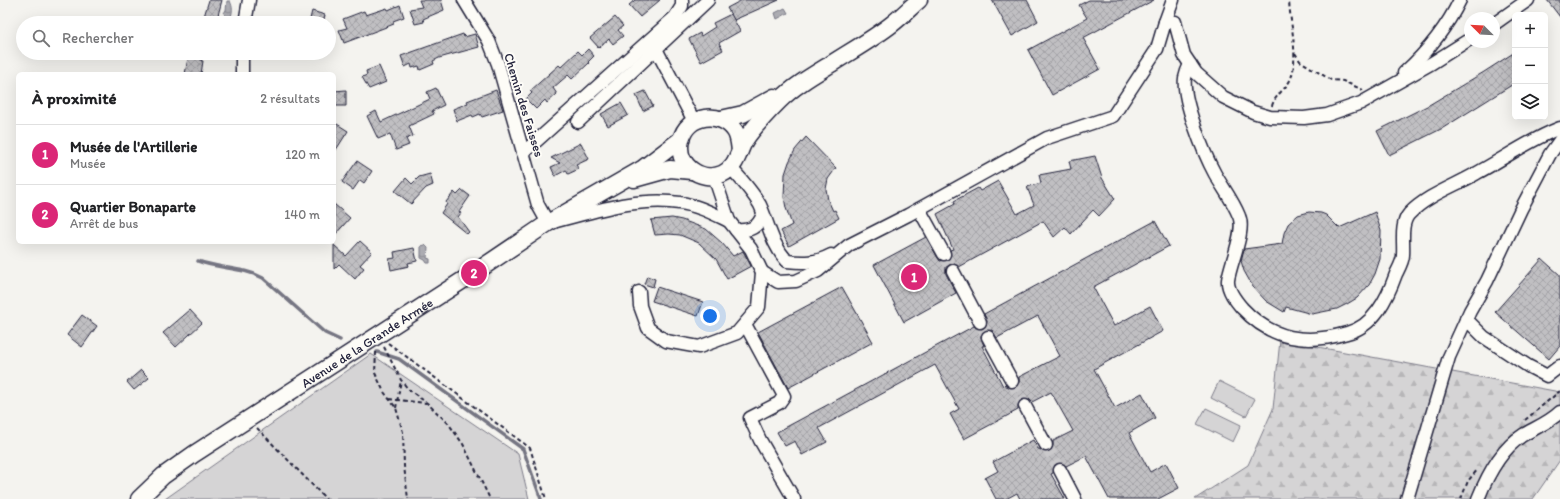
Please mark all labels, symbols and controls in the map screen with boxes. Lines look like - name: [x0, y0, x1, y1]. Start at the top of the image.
- north arrow: [1464, 12, 1500, 48]
- map controls: [1512, 12, 1548, 120]
- button: +: [1512, 12, 1548, 48]
- search box: [16, 16, 336, 60]
- icon: search: [30, 27, 52, 49]
- text: Rechercher: [62, 29, 134, 47]
- button: −: [1512, 48, 1548, 84]
- street label: Chemin des Faisses: [501, 51, 547, 159]
- button: layers: [1512, 84, 1548, 120]
- text: À proximité: [32, 88, 117, 108]
- text: 2 résultats: [260, 91, 320, 106]
- text: Musée de l'Artillerie: [70, 138, 197, 156]
- text: 1: [42, 147, 48, 162]
- text: 120 m: [285, 147, 320, 162]
- text: Musée: [70, 156, 106, 171]
- text: Quartier Bonaparte: [70, 198, 196, 216]
- text: 2: [42, 207, 48, 222]
- text: 140 m: [284, 207, 320, 222]
- text: Arrêt de bus: [70, 216, 138, 231]
- pin: 2: [461, 258, 487, 288]
- pin: 1: [901, 262, 927, 292]
- street label: Avenue de la Grande Armée: [298, 294, 435, 390]
- your location: [700, 306, 720, 326]

